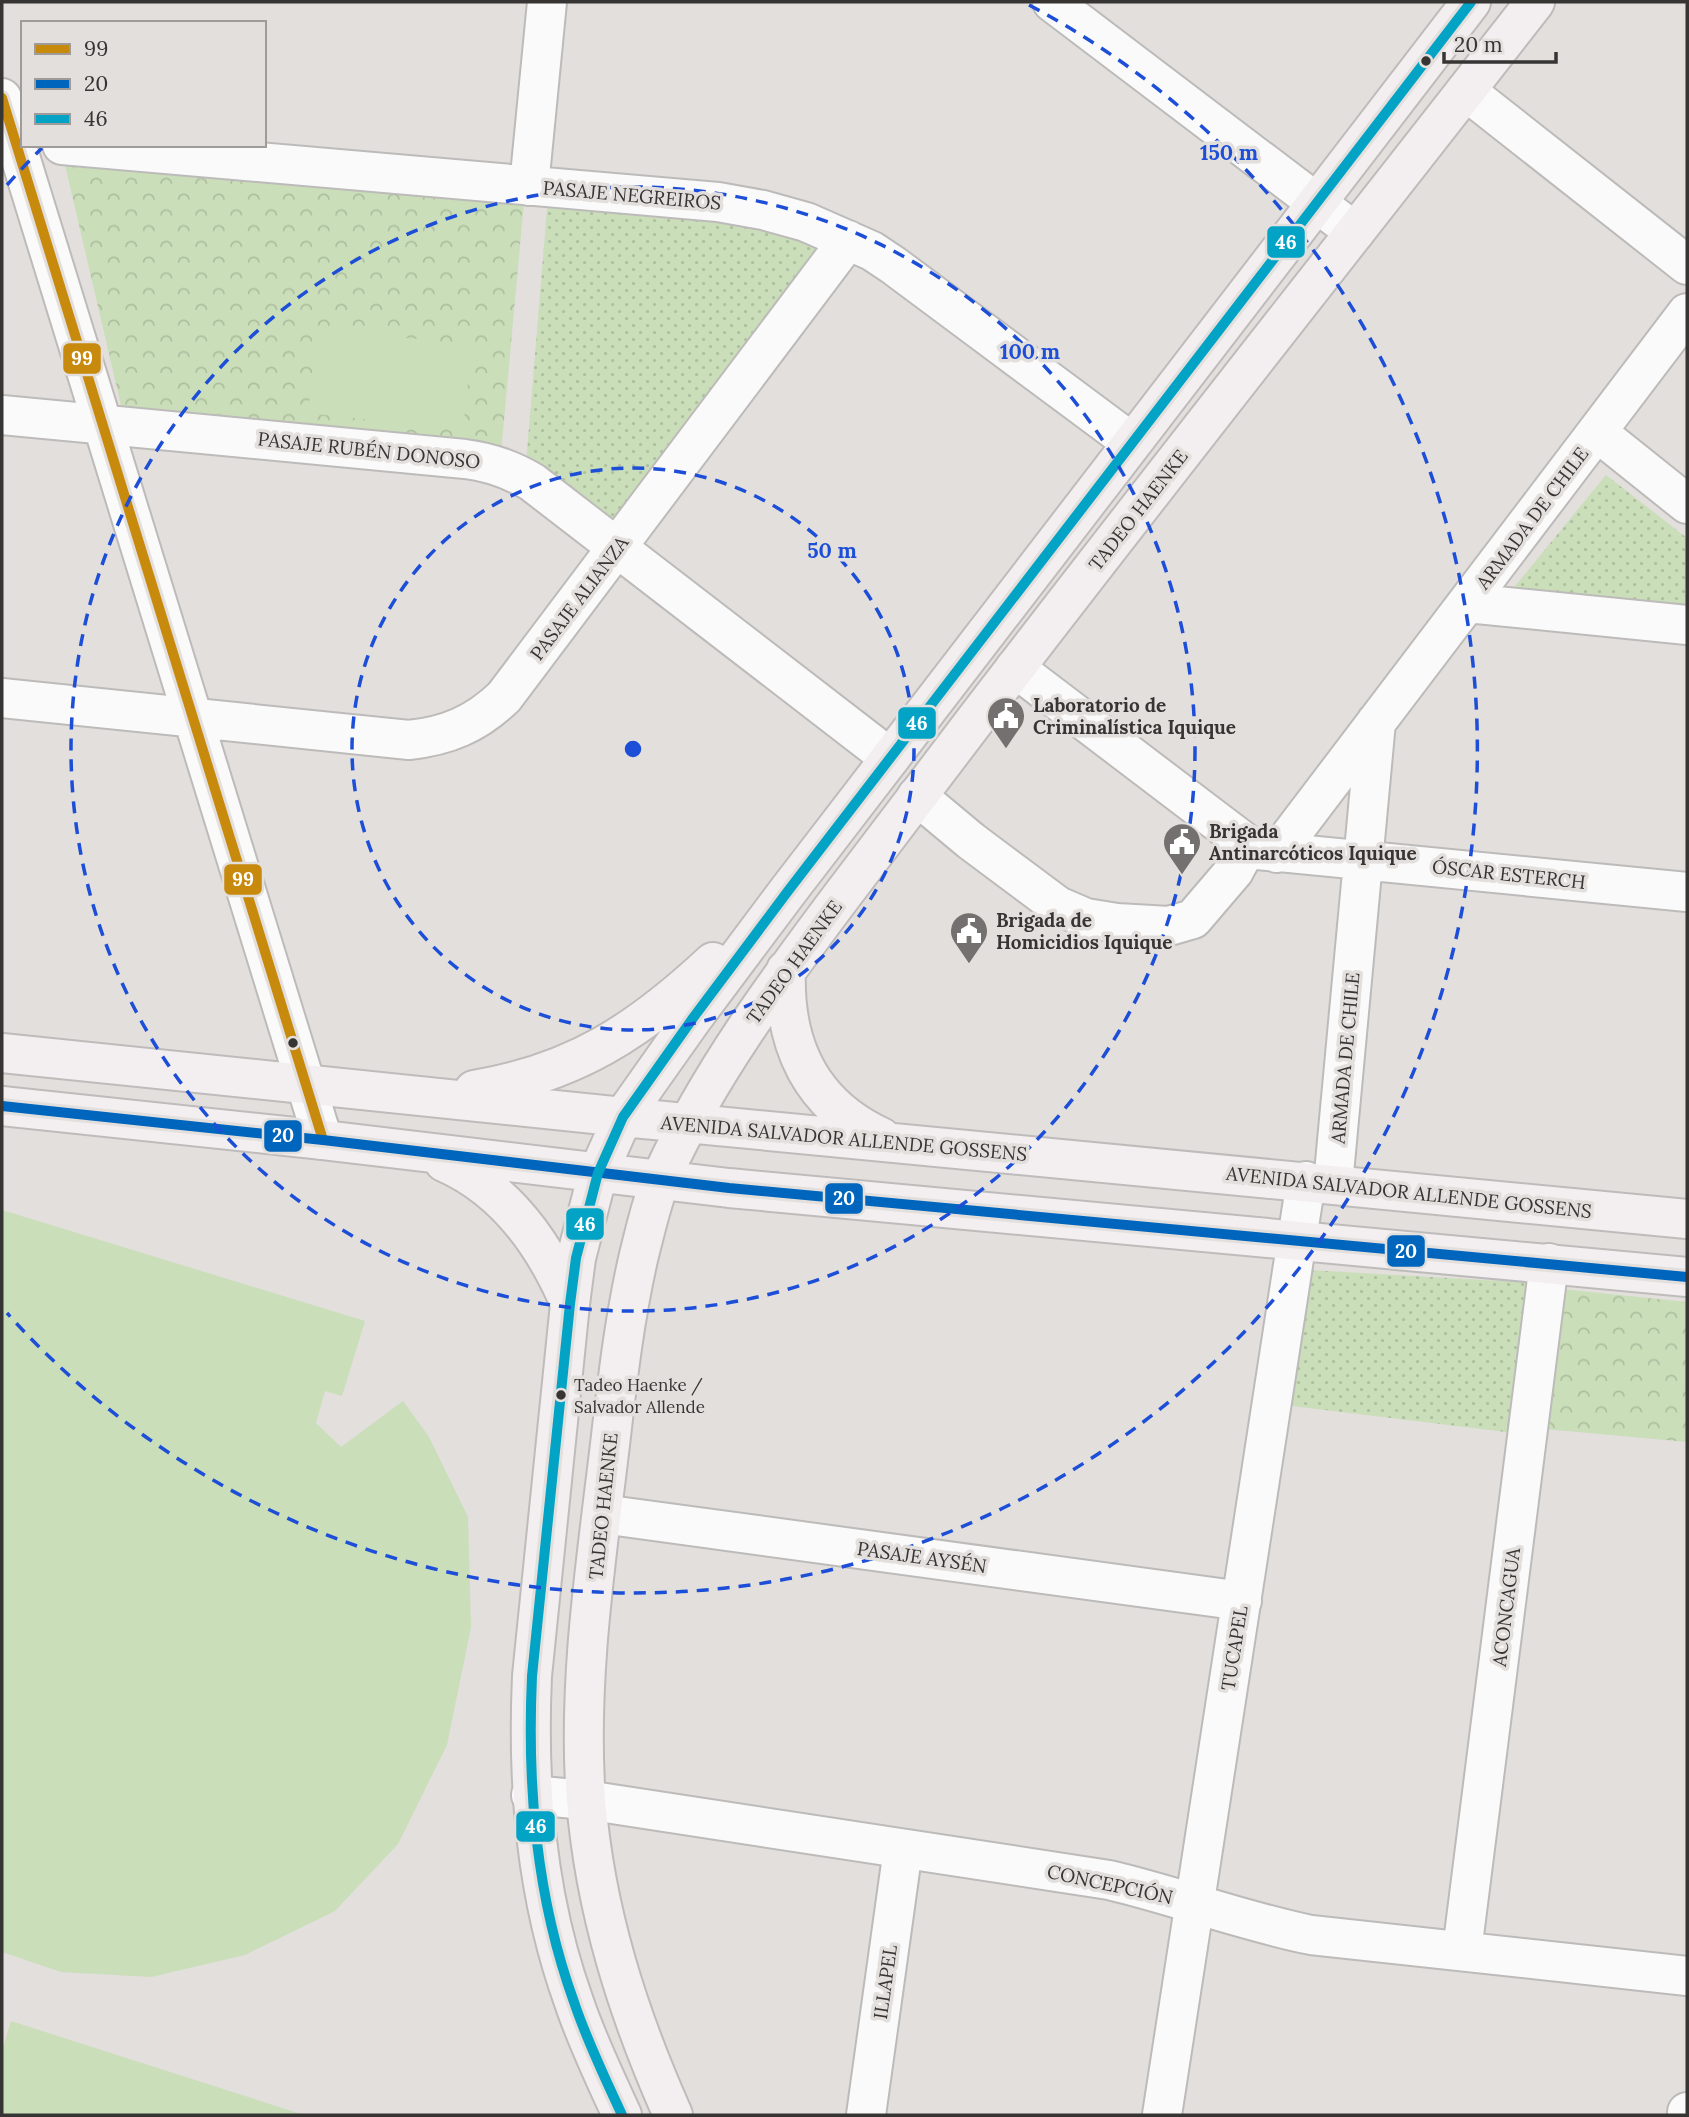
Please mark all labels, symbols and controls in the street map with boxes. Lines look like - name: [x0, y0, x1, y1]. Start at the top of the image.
- legend: [21, 21, 266, 147]
- scale bar: [1444, 21, 1556, 65]
- text: 20 m: [1454, 31, 1503, 58]
- text: 99: [84, 35, 108, 62]
- unlabelled marker: [1419, 54, 1433, 68]
- text: 20: [84, 70, 108, 97]
- text: 46: [84, 105, 108, 132]
- text: 150 m: [1200, 139, 1258, 166]
- street label: PASAJE NEGREIROS: [542, 175, 722, 215]
- line badge: 46: [1266, 225, 1306, 259]
- text: 46: [1275, 230, 1297, 254]
- text: 100 m: [1000, 338, 1060, 365]
- line badge: 99: [62, 342, 102, 375]
- text: 99: [71, 346, 93, 370]
- street label: PASAJE RUBÉN DONOSO: [256, 426, 482, 474]
- street label: ARMADA DE CHILE: [1470, 442, 1593, 595]
- street label: TADEO HAENKE: [1083, 445, 1193, 575]
- street label: PASAJE ALIANZA: [524, 530, 634, 665]
- text: 50 m: [807, 537, 857, 564]
- place label: Laboratorio de Criminalística Iquique: [1033, 693, 1236, 739]
- public building icon: Laboratorio de Criminalística Iquique: [985, 695, 1027, 750]
- line badge: 46: [897, 706, 937, 740]
- text: 46: [906, 711, 928, 735]
- centre of rings: [621, 737, 645, 761]
- place label: Brigada Antinarcóticos Iquique: [1209, 819, 1417, 865]
- public building icon: Brigada Antinarcóticos Iquique: [1161, 821, 1203, 876]
- street label: ÓSCAR ESTERCH: [1431, 854, 1587, 894]
- line badge: 99: [223, 863, 263, 896]
- text: 99: [232, 867, 254, 891]
- street label: TADEO HAENKE: [741, 895, 847, 1029]
- place label: Brigada de Homicidios Iquique: [996, 908, 1172, 954]
- public building icon: Brigada de Homicidios Iquique: [948, 910, 990, 965]
- street label: ARMADA DE CHILE: [1325, 971, 1364, 1146]
- unlabelled marker: [286, 1036, 300, 1050]
- street label: AVENIDA SALVADOR ALLENDE GOSSENS: [659, 1110, 1028, 1166]
- line badge: 20: [263, 1119, 303, 1153]
- text: 20: [272, 1123, 294, 1147]
- street label: AVENIDA SALVADOR ALLENDE GOSSENS: [1224, 1161, 1593, 1223]
- line badge: 20: [824, 1182, 864, 1215]
- text: 20: [833, 1186, 855, 1210]
- line badge: 46: [565, 1207, 605, 1241]
- text: 46: [574, 1212, 596, 1236]
- line badge: 20: [1386, 1234, 1426, 1268]
- text: 20: [1395, 1239, 1417, 1263]
- place label: Tadeo Haenke / Salvador Allende: [574, 1374, 705, 1418]
- marker: Tadeo Haenke / Salvador Allende: [554, 1388, 568, 1402]
- street label: TADEO HAENKE: [583, 1432, 623, 1580]
- street label: PASAJE AYSÉN: [856, 1536, 988, 1578]
- street label: ACONCAGUA: [1487, 1545, 1525, 1669]
- street label: TUCAPEL: [1215, 1604, 1253, 1692]
- line badge: 46: [515, 1810, 556, 1843]
- text: 46: [525, 1814, 547, 1838]
- street label: CONCEPCIÓN: [1045, 1859, 1175, 1909]
- street label: ILLAPEL: [868, 1943, 902, 2021]

